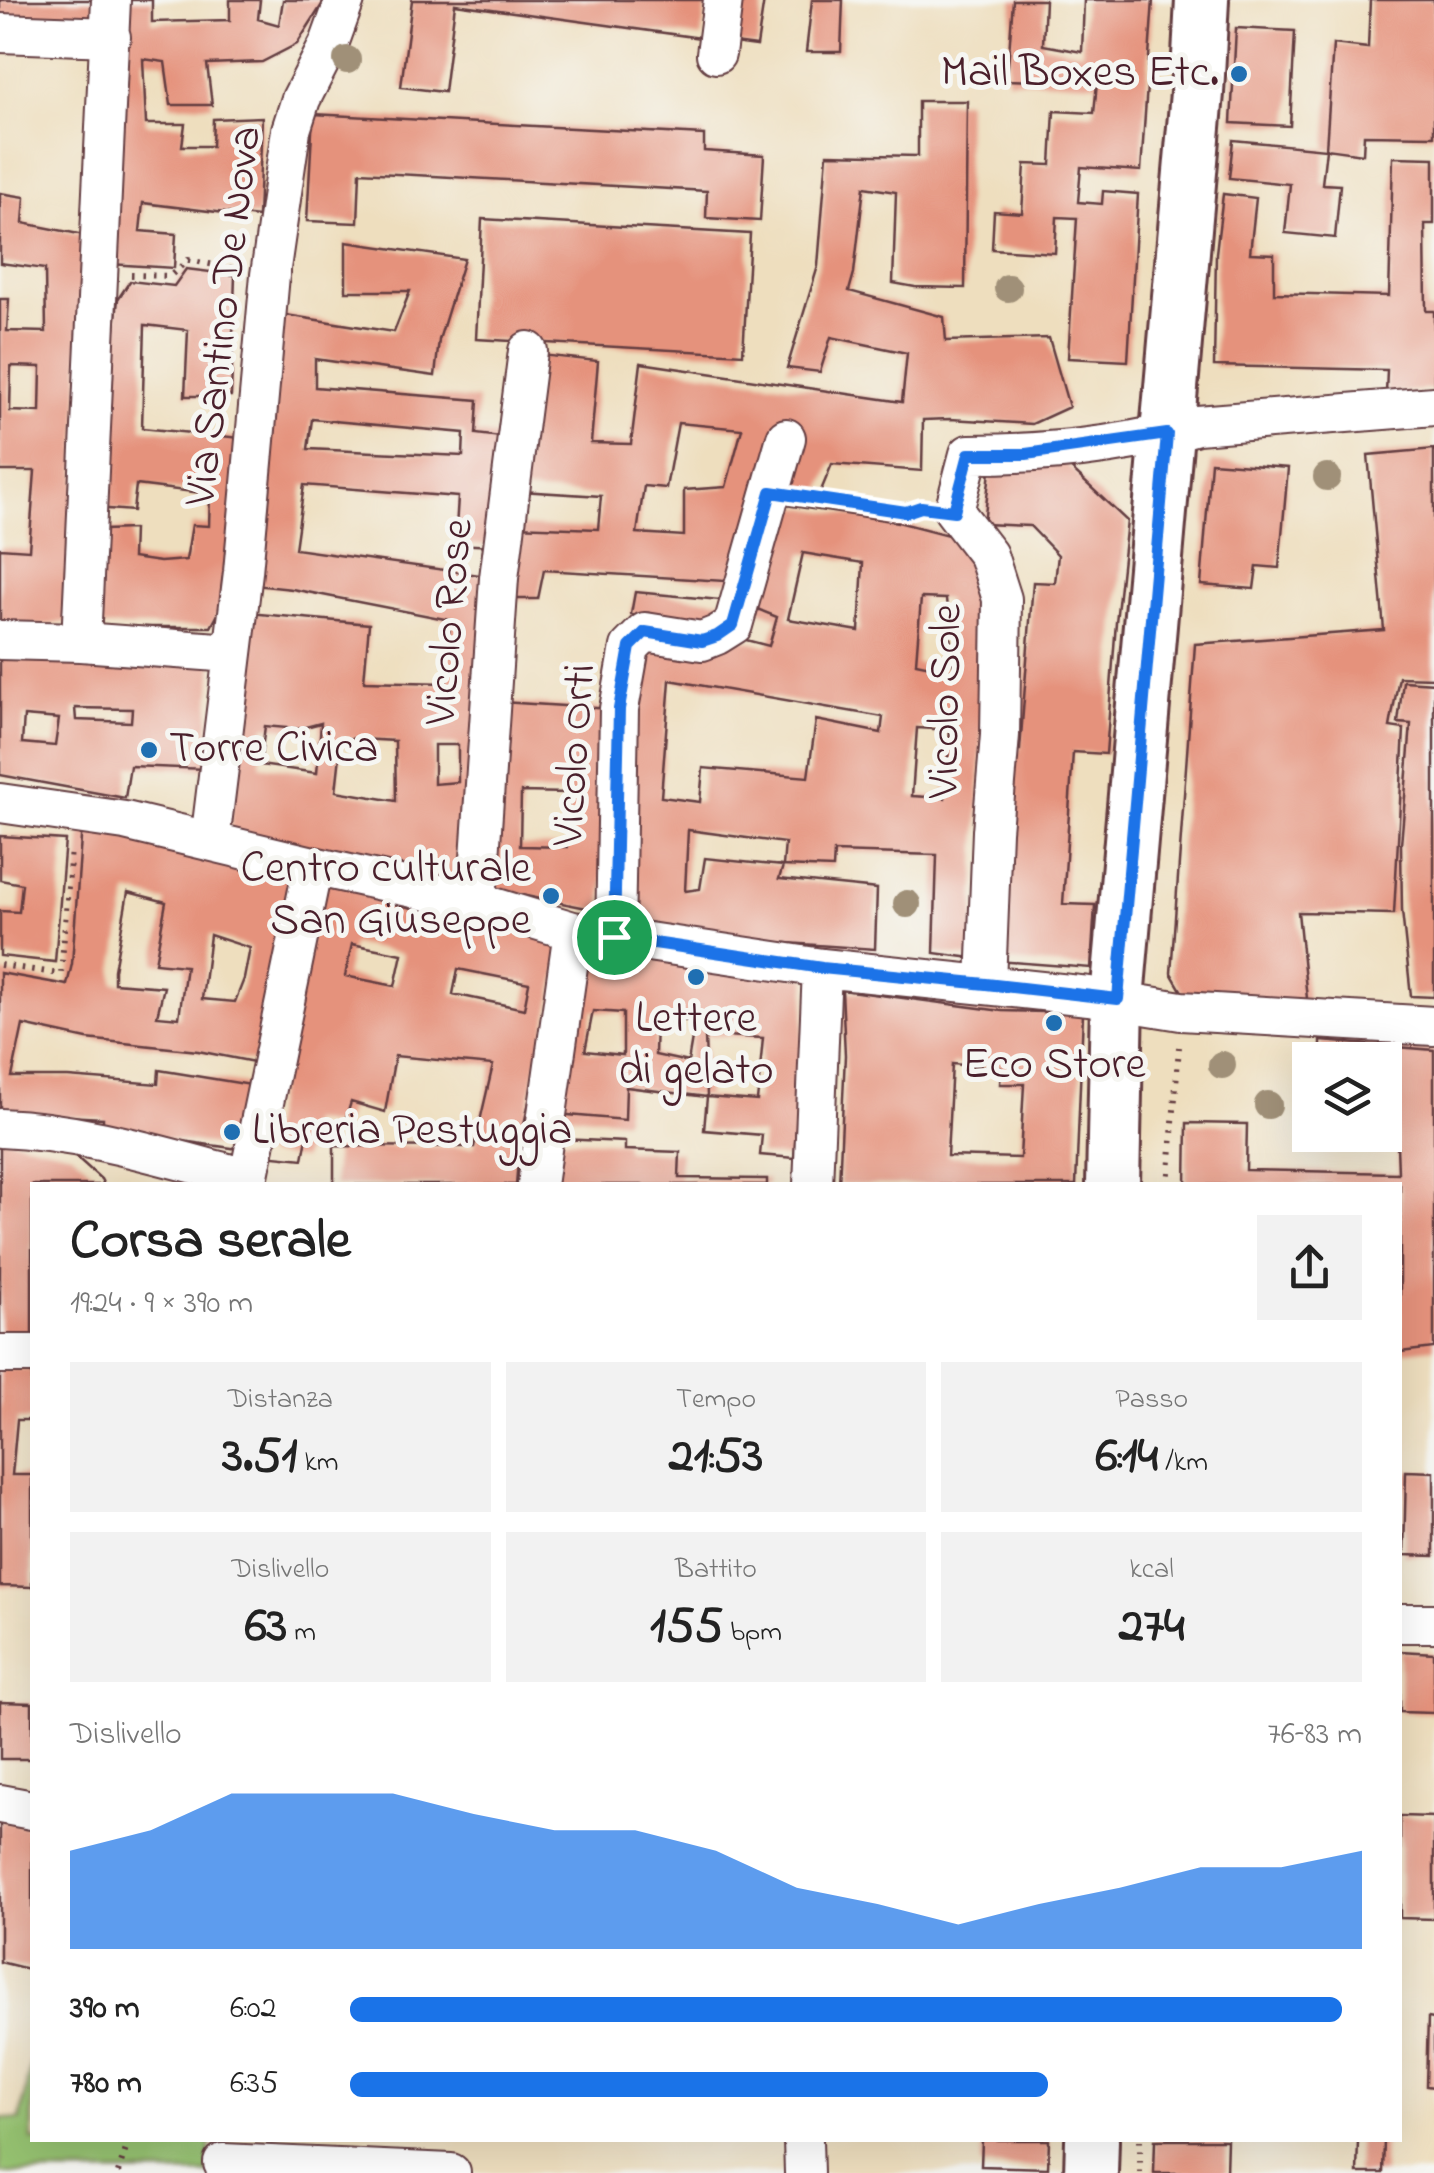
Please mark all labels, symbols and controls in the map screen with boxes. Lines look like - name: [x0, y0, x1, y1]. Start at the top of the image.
- place label: Mail Boxes Etc.: [941, 41, 1219, 107]
- marker: Mail Boxes Etc.: [1228, 63, 1250, 85]
- street label: Via Santino De Nova: [169, 122, 281, 511]
- street label: Vicolo Rose: [409, 515, 493, 729]
- street label: Vicolo Sole: [912, 602, 982, 800]
- street label: Vicolo Orti: [537, 662, 615, 849]
- place label: Torre Civica: [169, 717, 378, 783]
- marker: Torre Civica: [138, 739, 160, 761]
- place label: Centro culturale San Giuseppe: [240, 837, 532, 955]
- marker: Centro culturale San Giuseppe: [540, 885, 562, 907]
- pin: [572, 895, 657, 980]
- icon: arrive: [587, 910, 642, 965]
- marker: Lettere di gelato: [685, 966, 707, 988]
- place label: Lettere di gelato: [618, 987, 774, 1106]
- marker: Eco Store: [1043, 1012, 1065, 1034]
- place label: Eco Store: [962, 1033, 1147, 1099]
- map controls: [1292, 1042, 1402, 1152]
- button: layers: [1292, 1042, 1402, 1152]
- place label: Libreria Pestuggia: [252, 1099, 572, 1166]
- marker: Libreria Pestuggia: [221, 1121, 243, 1143]
- text: Corsa serale: [70, 1203, 351, 1283]
- button: share: [1257, 1215, 1362, 1320]
- text: 19:24 · 9 × 390 m: [70, 1281, 253, 1328]
- text: Distanza: [228, 1380, 333, 1421]
- text: Tempo: [676, 1380, 756, 1421]
- text: Passo: [1115, 1380, 1188, 1421]
- text: 3.51: [222, 1421, 298, 1494]
- text: 21:53: [669, 1421, 763, 1494]
- text: 6:14: [1095, 1421, 1158, 1494]
- text: km: [298, 1443, 339, 1484]
- text: /km: [1158, 1443, 1208, 1484]
- text: Dislivello: [231, 1550, 329, 1591]
- text: Battito: [675, 1550, 757, 1591]
- text: kcal: [1129, 1550, 1174, 1591]
- text: 63: [245, 1591, 287, 1664]
- text: 155: [650, 1591, 723, 1664]
- text: 274: [1119, 1591, 1185, 1664]
- text: m: [287, 1613, 316, 1654]
- text: bpm: [723, 1613, 782, 1654]
- text: Dislivello: [70, 1712, 182, 1759]
- text: 76–83 m: [1267, 1712, 1362, 1759]
- text: 390 m: [70, 1986, 140, 2033]
- text: 6:02: [230, 1986, 277, 2033]
- text: 780 m: [70, 2061, 142, 2108]
- text: 6:35: [230, 2061, 278, 2108]

